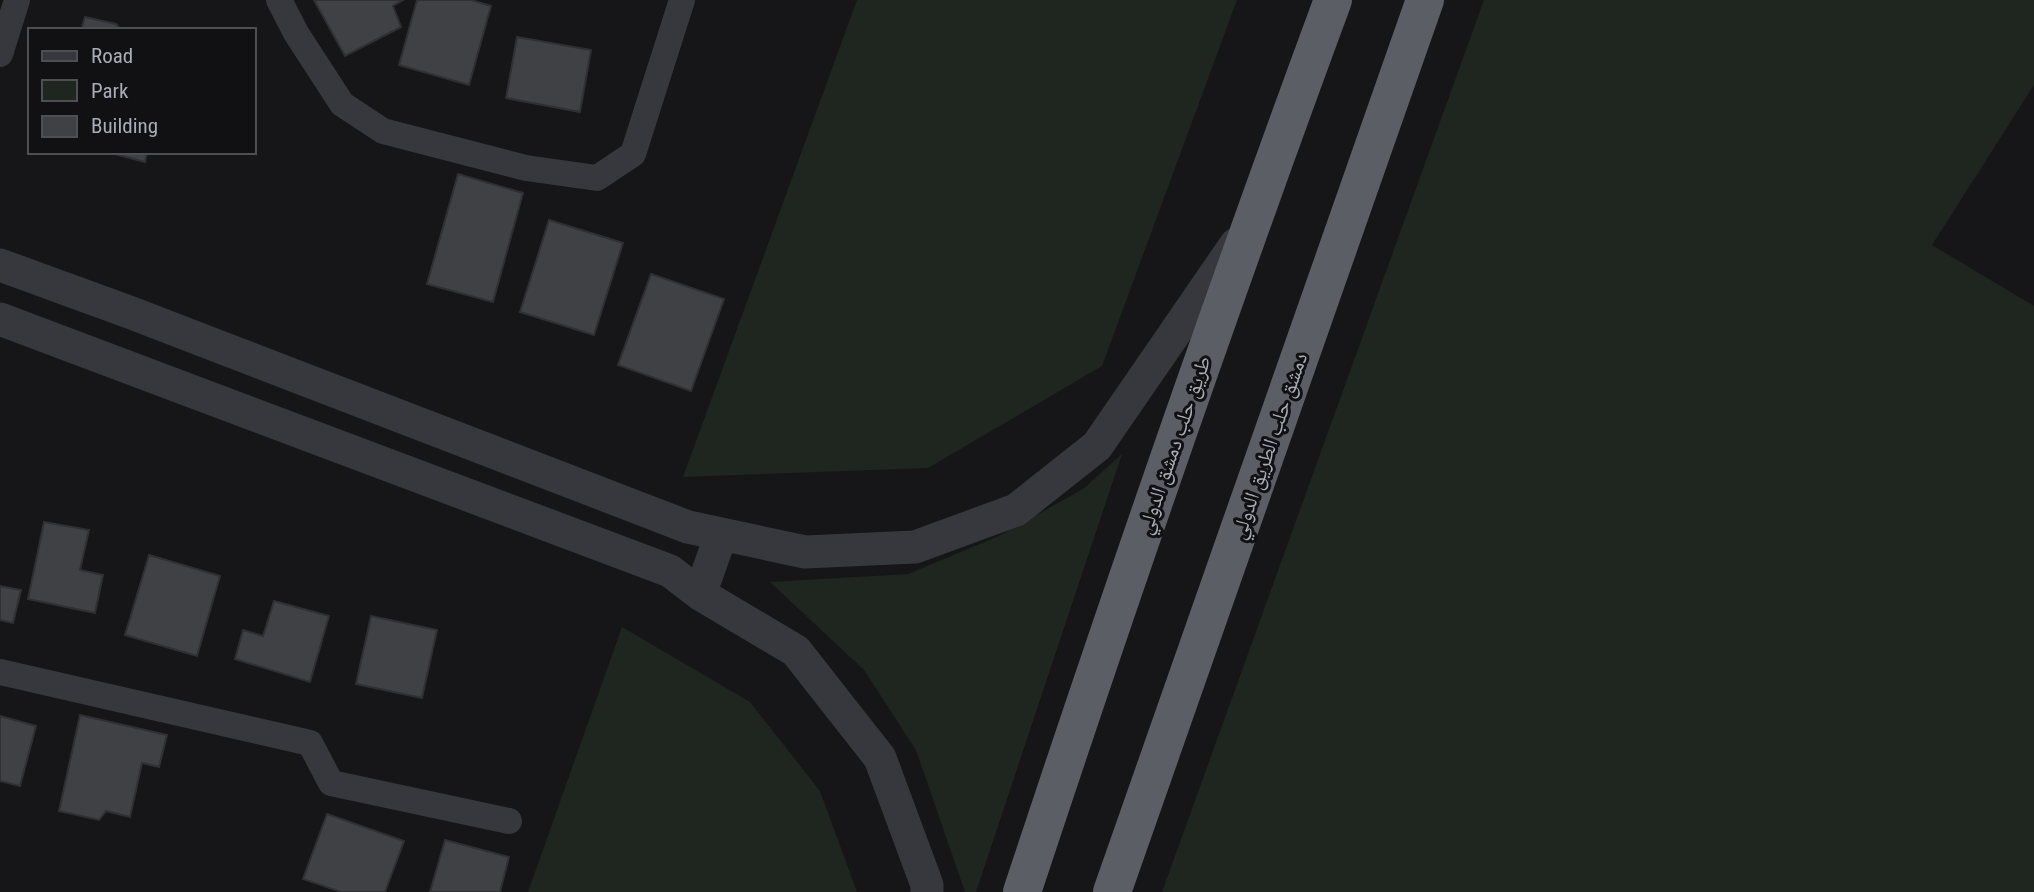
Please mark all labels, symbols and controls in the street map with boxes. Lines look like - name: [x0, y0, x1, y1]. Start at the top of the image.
- legend: [28, 28, 256, 154]
- text: Road: [91, 44, 133, 68]
- text: Park: [91, 79, 129, 103]
- text: Building: [91, 114, 158, 138]
- street label: دمشق حلب الطريق الدولي: [1226, 350, 1316, 544]
- street label: طريق حلب دمشق الدولي: [1132, 353, 1220, 539]

